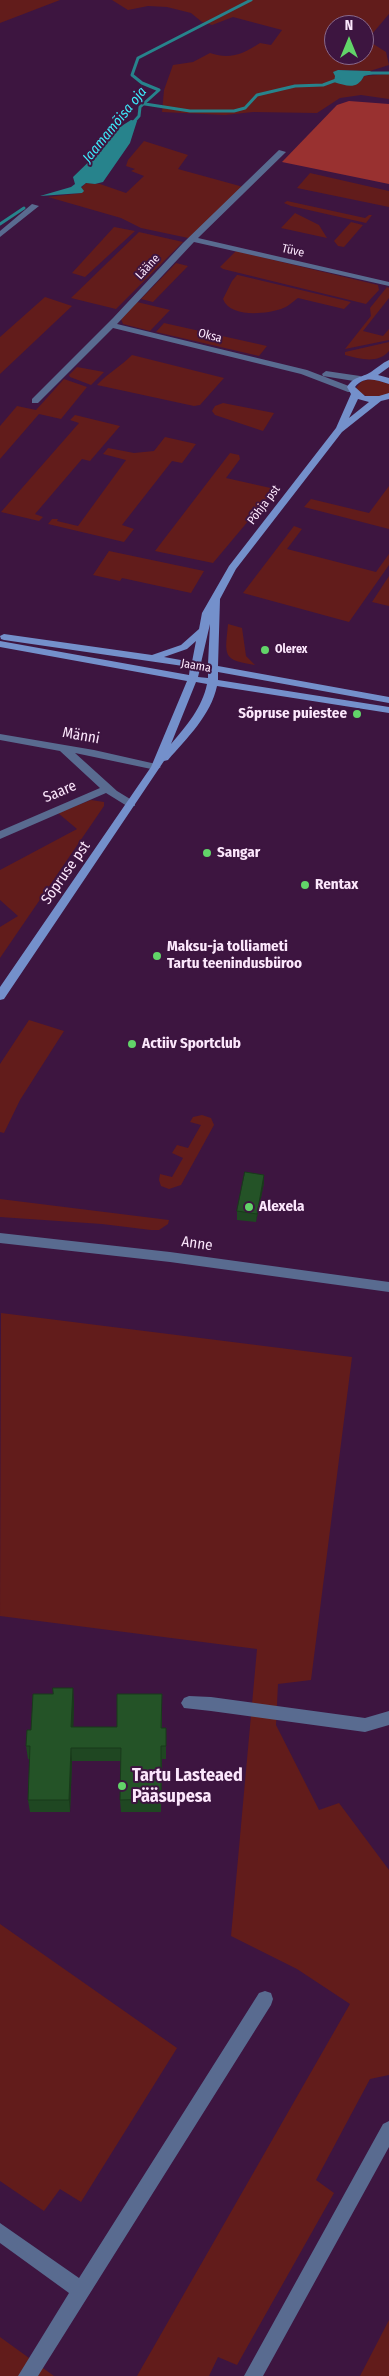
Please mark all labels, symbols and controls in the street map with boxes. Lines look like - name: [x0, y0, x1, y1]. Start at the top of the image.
- north arrow: [324, 15, 374, 65]
- text: N: [345, 17, 353, 34]
- water label: Jaamamõisa oja: [79, 84, 151, 166]
- street label: Tüve: [280, 241, 306, 261]
- street label: Lääne: [133, 251, 163, 283]
- street label: Oksa: [197, 326, 223, 346]
- street label: Põhja pst: [244, 482, 284, 528]
- place label: Olerex: [275, 643, 307, 657]
- marker: Olerex: [259, 644, 271, 656]
- street label: Jaama: [180, 656, 212, 676]
- place label: Sõpruse puiestee: [238, 705, 347, 723]
- marker: Sõpruse puiestee: [351, 708, 363, 720]
- street label: Männi: [61, 724, 101, 748]
- street label: Saare: [41, 777, 79, 807]
- street label: Sõpruse pst: [38, 838, 94, 908]
- place label: Sangar: [217, 844, 260, 862]
- marker: Sangar: [201, 847, 213, 859]
- place label: Rentax: [315, 876, 358, 894]
- marker: Rentax: [299, 879, 311, 891]
- place label: Maksu-ja tolliameti Tartu teenindusbüroo: [167, 938, 302, 973]
- marker: Maksu-ja tolliameti Tartu teenindusbüroo: [151, 950, 163, 962]
- place label: Actiiv Sportclub: [142, 1035, 241, 1053]
- marker: Actiiv Sportclub: [126, 1038, 138, 1050]
- place label: Alexela: [259, 1198, 304, 1216]
- marker: Alexela: [243, 1201, 255, 1213]
- street label: Anne: [180, 1233, 214, 1255]
- place label: Tartu Lasteaed Pääsupesa: [132, 1765, 243, 1808]
- marker: Tartu Lasteaed Pääsupesa: [116, 1780, 128, 1792]

